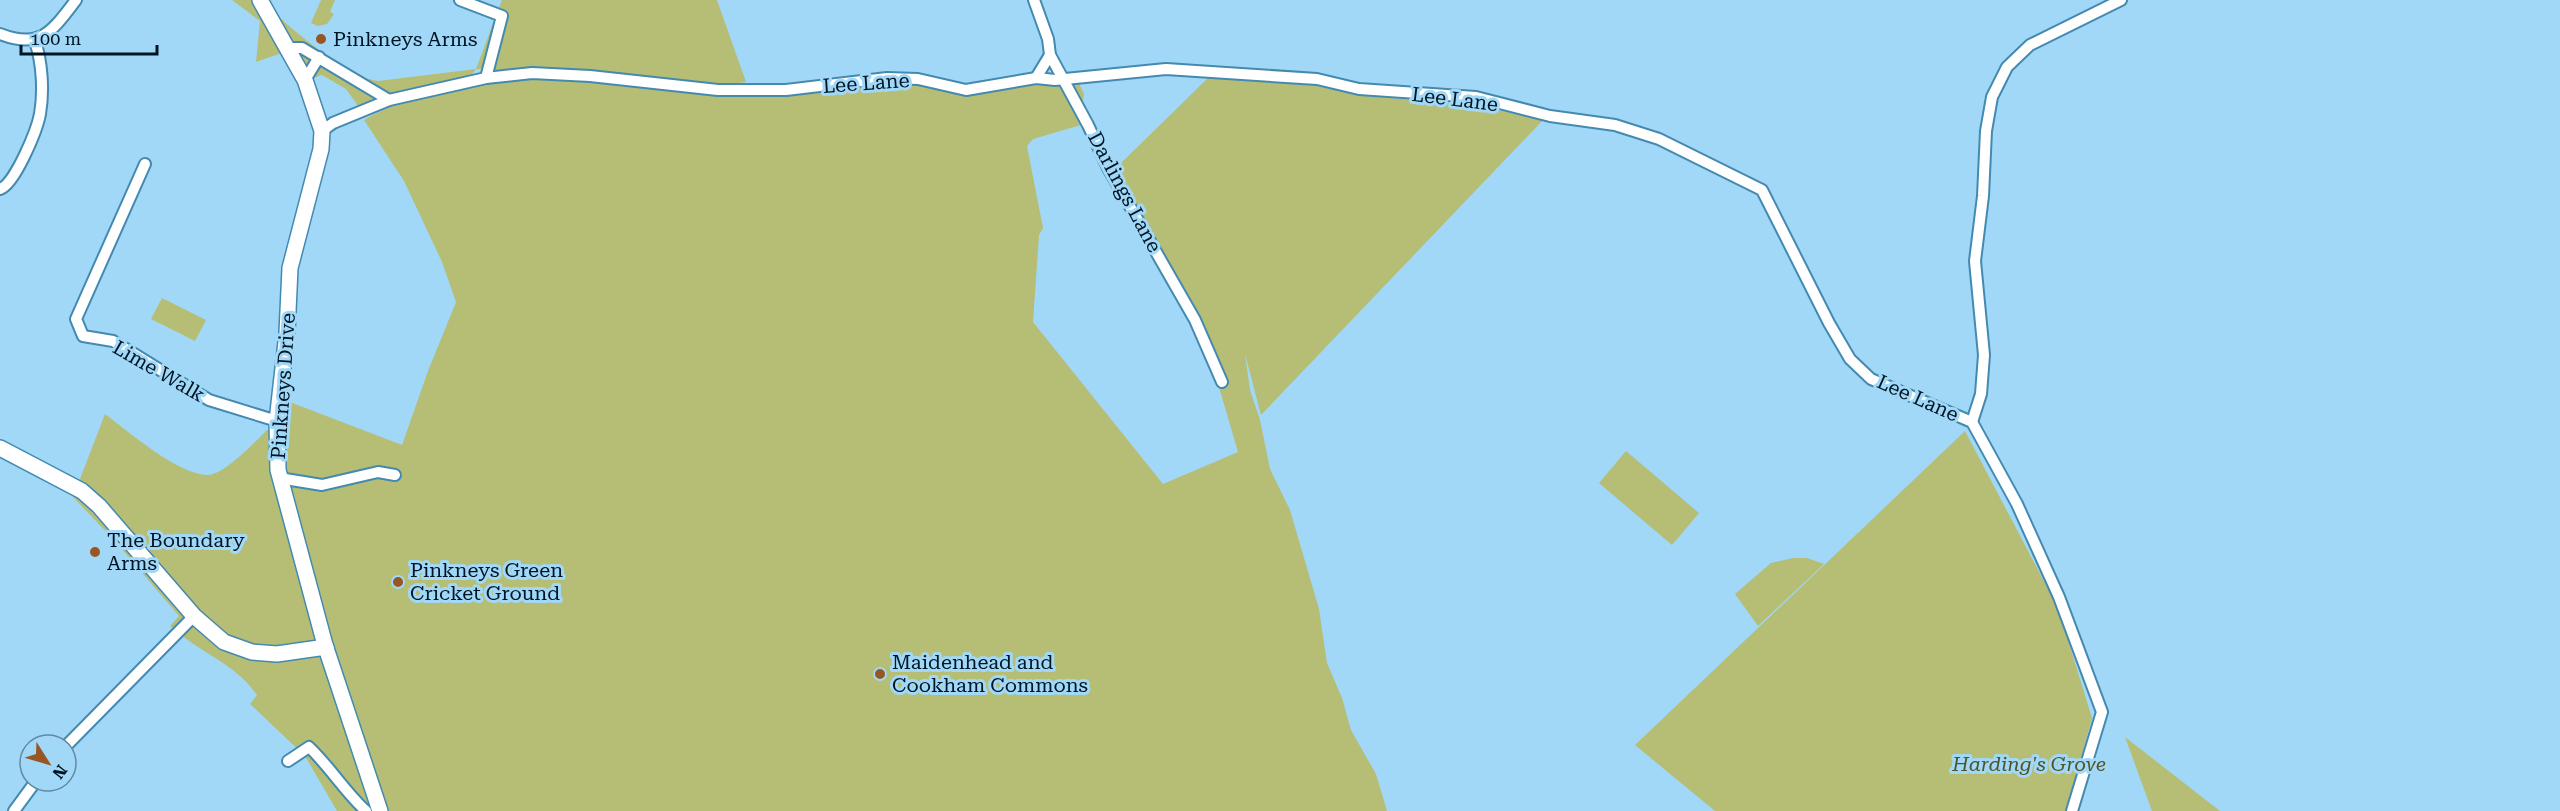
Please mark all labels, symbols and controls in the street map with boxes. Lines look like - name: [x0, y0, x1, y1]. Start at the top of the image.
- scale bar: [21, 18, 158, 56]
- place label: Pinkneys Arms: [333, 27, 477, 51]
- text: 100 m: [30, 28, 81, 49]
- marker: Pinkneys Arms: [314, 32, 328, 46]
- street label: Lee Lane: [822, 68, 910, 98]
- street label: Lee Lane: [1410, 82, 1500, 116]
- street label: Darlings Lane: [1083, 128, 1167, 256]
- street label: Pinkneys Drive: [266, 312, 300, 460]
- street label: Lime Walk: [109, 335, 210, 407]
- street label: Lee Lane: [1873, 369, 1963, 427]
- place label: The Boundary Arms: [107, 528, 245, 575]
- marker: The Boundary Arms: [88, 545, 102, 559]
- place label: Pinkneys Green Cricket Ground: [410, 558, 563, 605]
- marker: Pinkneys Green Cricket Ground: [391, 575, 405, 589]
- place label: Maidenhead and Cookham Commons: [892, 650, 1088, 697]
- marker: Maidenhead and Cookham Commons: [873, 667, 887, 681]
- north arrow: [18, 733, 78, 793]
- park label: Harding's Grove: [1951, 752, 2106, 776]
- text: N: [48, 761, 71, 782]

